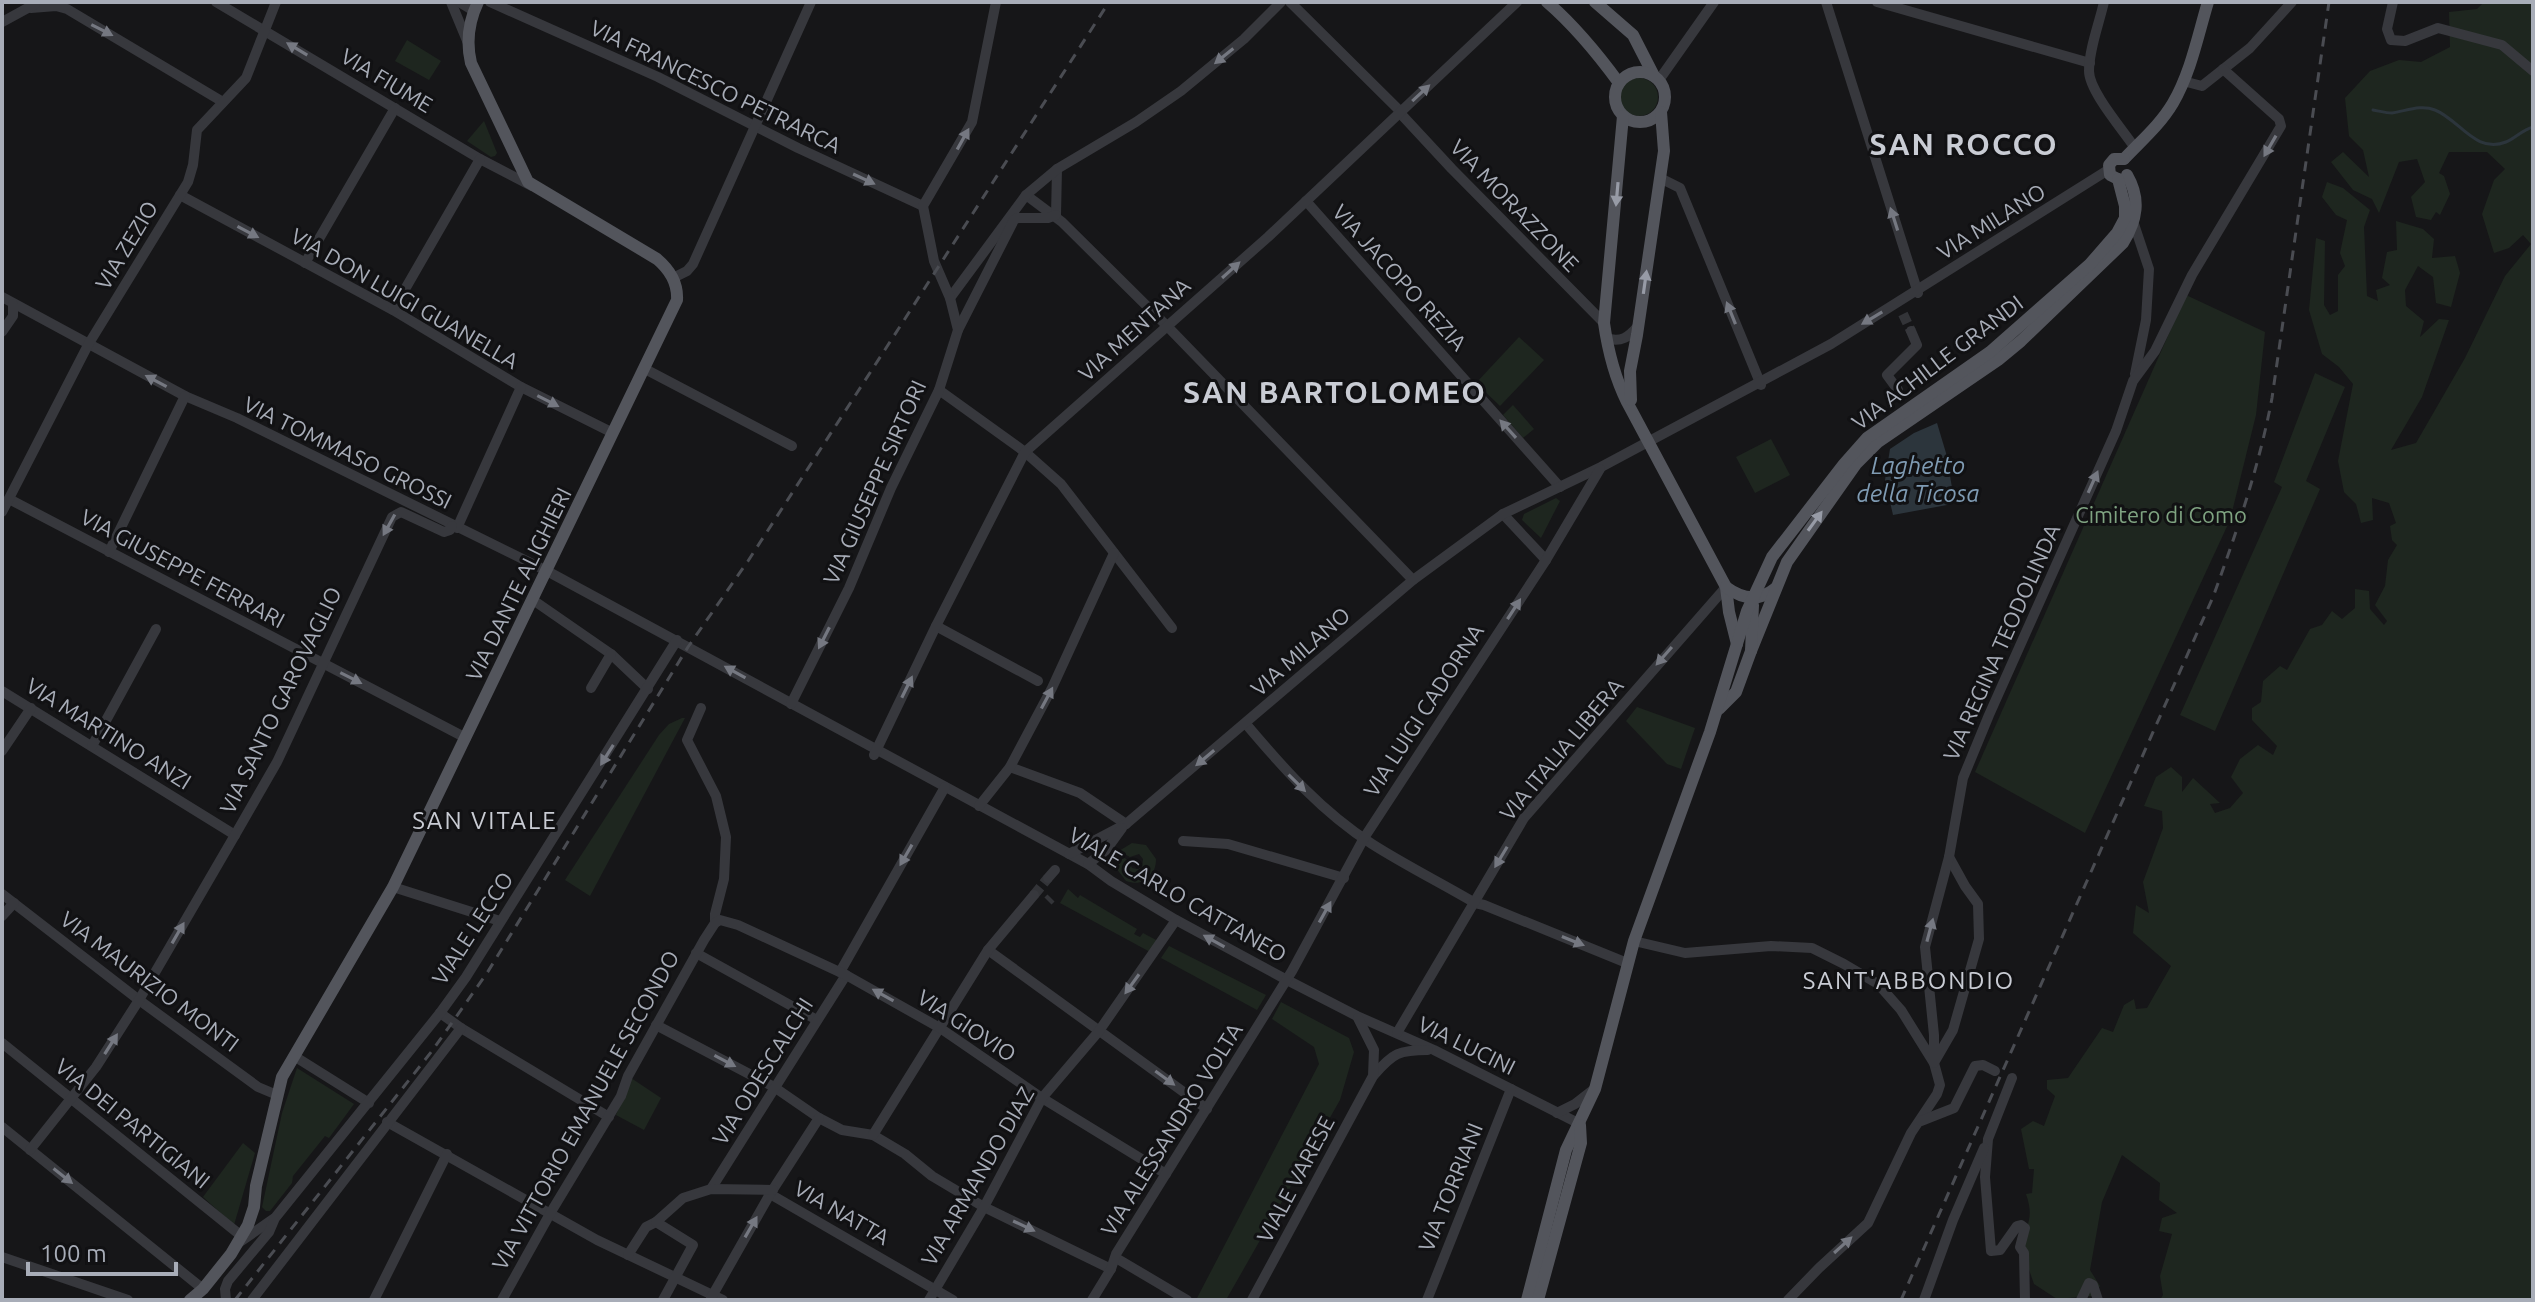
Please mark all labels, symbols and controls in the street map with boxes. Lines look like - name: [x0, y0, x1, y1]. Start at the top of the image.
- street label: VIA FRANCESCO PETRARCA: [587, 14, 846, 158]
- one-way arrow: [91, 24, 114, 37]
- one-way arrow: [286, 43, 308, 57]
- street label: VIA FIUME: [337, 43, 437, 117]
- one-way arrow: [1214, 47, 1234, 63]
- one-way arrow: [1411, 84, 1430, 103]
- district label: SAN ROCCO: [1869, 127, 2059, 161]
- one-way arrow: [956, 128, 970, 151]
- street label: VIA MORAZZONE: [1446, 134, 1584, 276]
- one-way arrow: [2263, 135, 2277, 157]
- one-way arrow: [853, 172, 876, 186]
- street label: VIA MILANO: [1932, 178, 2050, 264]
- one-way arrow: [1610, 182, 1623, 207]
- street label: VIA ZEZIO: [90, 196, 162, 294]
- street label: VIA JACOPO REZIA: [1328, 199, 1473, 356]
- one-way arrow: [1887, 207, 1899, 231]
- street label: VIA DON LUIGI GUANELLA: [287, 223, 524, 374]
- one-way arrow: [237, 226, 260, 239]
- one-way arrow: [1221, 262, 1240, 280]
- one-way arrow: [1639, 270, 1652, 295]
- street label: VIA MENTANA: [1073, 272, 1195, 386]
- street label: VIA ACHILLE GRANDI: [1847, 290, 2027, 434]
- one-way arrow: [1725, 301, 1738, 325]
- one-way arrow: [1862, 311, 1883, 326]
- one-way arrow: [145, 374, 168, 387]
- district label: SAN BARTOLOMEO: [1183, 375, 1487, 409]
- street label: VIA GIUSEPPE SIRTORI: [818, 376, 930, 588]
- street label: VIA TOMMASO GROSSI: [240, 391, 456, 513]
- one-way arrow: [537, 394, 560, 408]
- one-way arrow: [1500, 419, 1517, 439]
- water label: Laghetto della Ticosa: [1857, 452, 1980, 507]
- one-way arrow: [2087, 470, 2100, 494]
- street label: VIA DANTE ALIGHIERI: [460, 483, 576, 685]
- park label: Cimitero di Como: [2075, 502, 2247, 527]
- street label: VIA GIUSEPPE FERRARI: [77, 504, 289, 632]
- one-way arrow: [1807, 510, 1823, 531]
- one-way arrow: [382, 514, 396, 536]
- street label: VIA REGINA TEODOLINDA: [1938, 519, 2065, 764]
- street label: VIA SANTO GAROVAGLIO: [214, 583, 346, 817]
- one-way arrow: [1506, 598, 1521, 619]
- street label: VIA MILANO: [1246, 601, 1354, 701]
- street label: VIA LUIGI CADORNA: [1358, 619, 1488, 801]
- one-way arrow: [817, 627, 831, 650]
- one-way arrow: [1656, 646, 1674, 666]
- one-way arrow: [723, 666, 746, 679]
- street label: VIA MARTINO ANZI: [22, 672, 196, 794]
- one-way arrow: [339, 672, 362, 685]
- street label: VIA ITALIA LIBERA: [1494, 672, 1628, 825]
- one-way arrow: [900, 675, 914, 698]
- one-way arrow: [1040, 687, 1053, 710]
- one-way arrow: [600, 744, 614, 766]
- one-way arrow: [1195, 749, 1215, 766]
- one-way arrow: [1287, 773, 1306, 792]
- district label: SAN VITALE: [412, 807, 558, 834]
- street label: VIALE CARLO CATTANEO: [1065, 821, 1291, 967]
- one-way arrow: [899, 844, 913, 866]
- one-way arrow: [1494, 846, 1508, 868]
- street label: VIALE LECCO: [426, 867, 518, 989]
- one-way arrow: [1318, 901, 1332, 923]
- street label: VIA MAURIZIO MONTI: [56, 906, 244, 1056]
- one-way arrow: [1924, 918, 1936, 943]
- one-way arrow: [171, 922, 185, 944]
- one-way arrow: [1202, 934, 1225, 947]
- one-way arrow: [1561, 935, 1585, 948]
- street label: VIA VITTORIO EMANUELE SECONDO: [486, 946, 684, 1274]
- district label: SANT'ABBONDIO: [1803, 967, 2015, 994]
- one-way arrow: [1125, 974, 1140, 995]
- street label: VIA GIOVIO: [913, 984, 1021, 1066]
- one-way arrow: [872, 989, 894, 1003]
- street label: VIA ODESCALCHI: [707, 993, 817, 1149]
- street label: VIA LUCINI: [1414, 1011, 1520, 1079]
- street label: VIA ALESSANDRO VOLTA: [1095, 1017, 1247, 1240]
- one-way arrow: [104, 1033, 119, 1054]
- street label: VIA DEI PARTIGIANI: [51, 1053, 215, 1193]
- one-way arrow: [714, 1055, 737, 1068]
- one-way arrow: [1154, 1070, 1175, 1085]
- street label: VIA ARMANDO DIAZ: [916, 1082, 1038, 1270]
- street label: VIALE VARESE: [1251, 1112, 1339, 1246]
- street label: VIA TORRIANI: [1413, 1119, 1487, 1255]
- one-way arrow: [53, 1167, 73, 1184]
- street label: VIA NATTA: [790, 1175, 895, 1250]
- one-way arrow: [744, 1216, 758, 1238]
- one-way arrow: [1012, 1219, 1036, 1233]
- scale bar: [28, 1226, 176, 1276]
- one-way arrow: [1834, 1237, 1853, 1255]
- text: 100 m: [40, 1240, 107, 1267]

